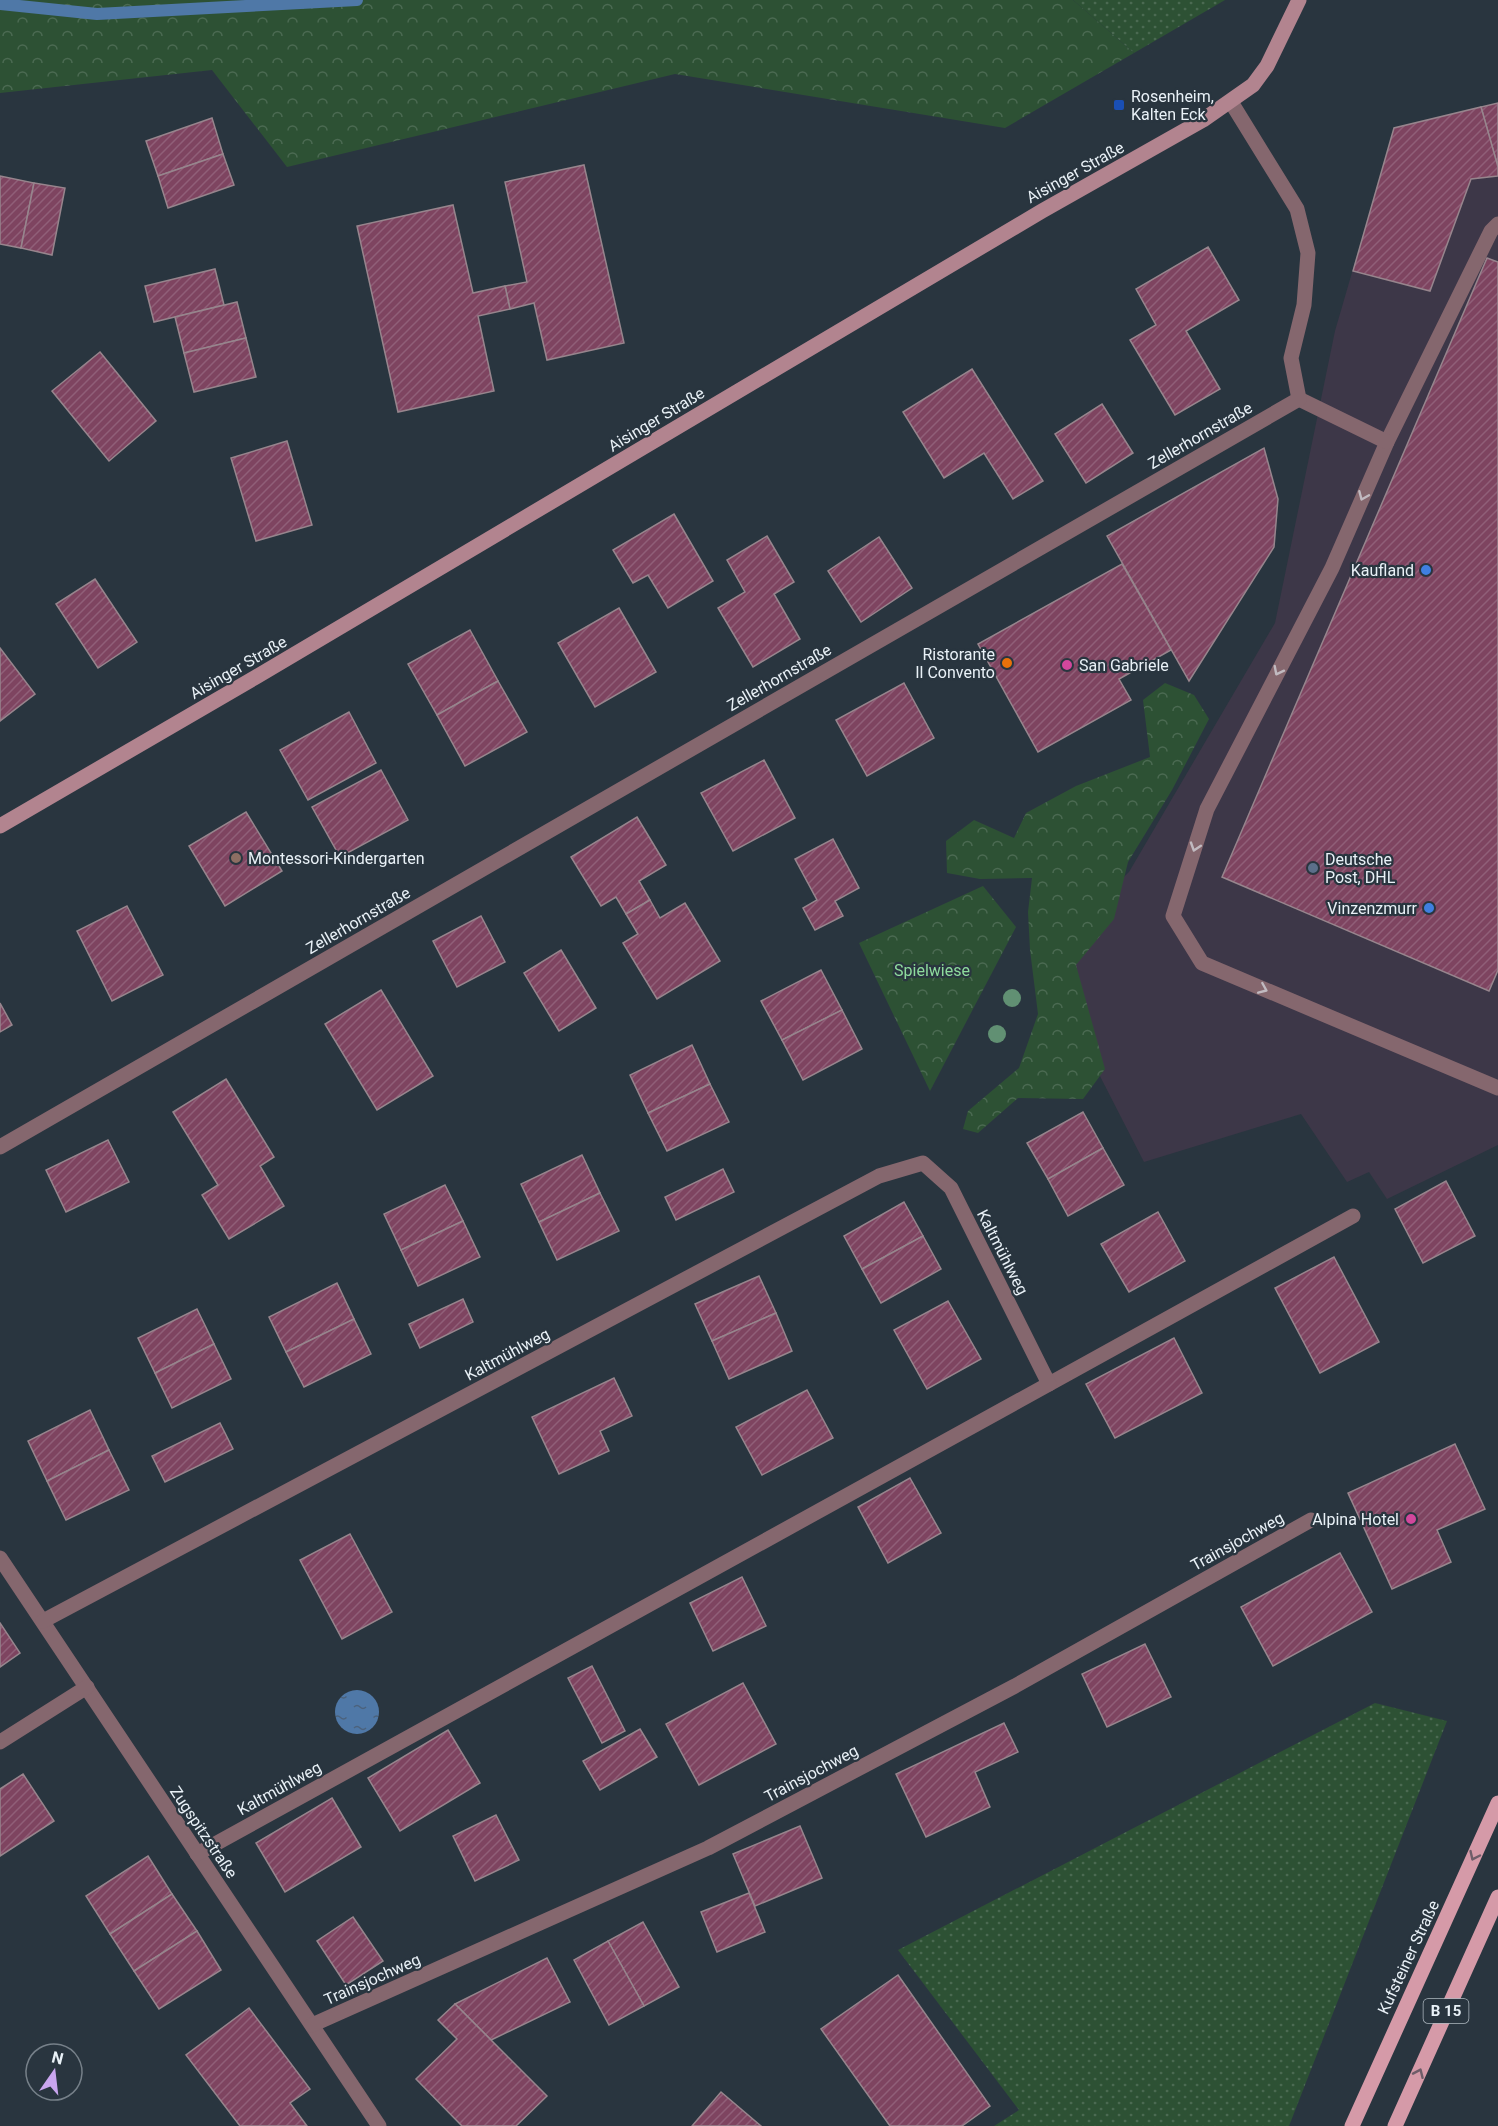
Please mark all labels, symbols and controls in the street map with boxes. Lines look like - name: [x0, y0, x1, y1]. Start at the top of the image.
- place label: Rosenheim, Kalten Eck: [1131, 87, 1214, 124]
- marker: Rosenheim, Kalten Eck: [1112, 98, 1126, 112]
- street label: Aisinger Straße: [1023, 138, 1127, 207]
- street label: Aisinger Straße: [605, 383, 708, 456]
- street label: Zellerhornstraße: [1145, 398, 1256, 473]
- one-way arrow: [1359, 489, 1371, 500]
- place label: Kaufland: [1351, 561, 1414, 580]
- marker: Kaufland: [1419, 563, 1433, 577]
- street label: Aisinger Straße: [186, 632, 290, 703]
- street label: Zellerhornstraße: [724, 640, 835, 715]
- place label: Ristorante Il Convento: [915, 645, 995, 682]
- marker: Ristorante Il Convento: [1000, 656, 1014, 670]
- place label: San Gabriele: [1079, 656, 1169, 675]
- marker: San Gabriele: [1060, 658, 1074, 672]
- one-way arrow: [1274, 665, 1286, 676]
- one-way arrow: [1190, 841, 1202, 852]
- place label: Montessori-Kindergarten: [248, 849, 425, 868]
- place label: Deutsche Post, DHL: [1325, 850, 1396, 887]
- marker: Montessori-Kindergarten: [229, 851, 243, 865]
- marker: Deutsche Post, DHL: [1306, 861, 1320, 875]
- street label: Zellerhornstraße: [303, 883, 414, 958]
- place label: Vinzenzmurr: [1327, 899, 1418, 918]
- marker: Vinzenzmurr: [1422, 901, 1436, 915]
- park label: Spielwiese: [894, 961, 970, 980]
- one-way arrow: [1257, 982, 1268, 994]
- street label: Kaltmühlweg: [973, 1207, 1032, 1298]
- street label: Kaltmühlweg: [462, 1324, 553, 1385]
- street label: Trainsjochweg: [1187, 1508, 1287, 1575]
- place label: Alpina Hotel: [1312, 1510, 1399, 1529]
- marker: Alpina Hotel: [1404, 1512, 1418, 1526]
- street label: Trainsjochweg: [761, 1741, 861, 1806]
- street label: Kaltmühlweg: [234, 1758, 324, 1819]
- street label: Zugspitzstraße: [166, 1783, 241, 1882]
- one-way arrow: [1469, 1850, 1481, 1861]
- street label: Kufsteiner Straße: [1374, 1897, 1443, 2017]
- street label: Trainsjochweg: [321, 1950, 423, 2009]
- road number: B 15: [1424, 1999, 1468, 2023]
- north arrow: [24, 2042, 84, 2102]
- text: N: [50, 2047, 65, 2069]
- one-way arrow: [1411, 2068, 1423, 2079]

